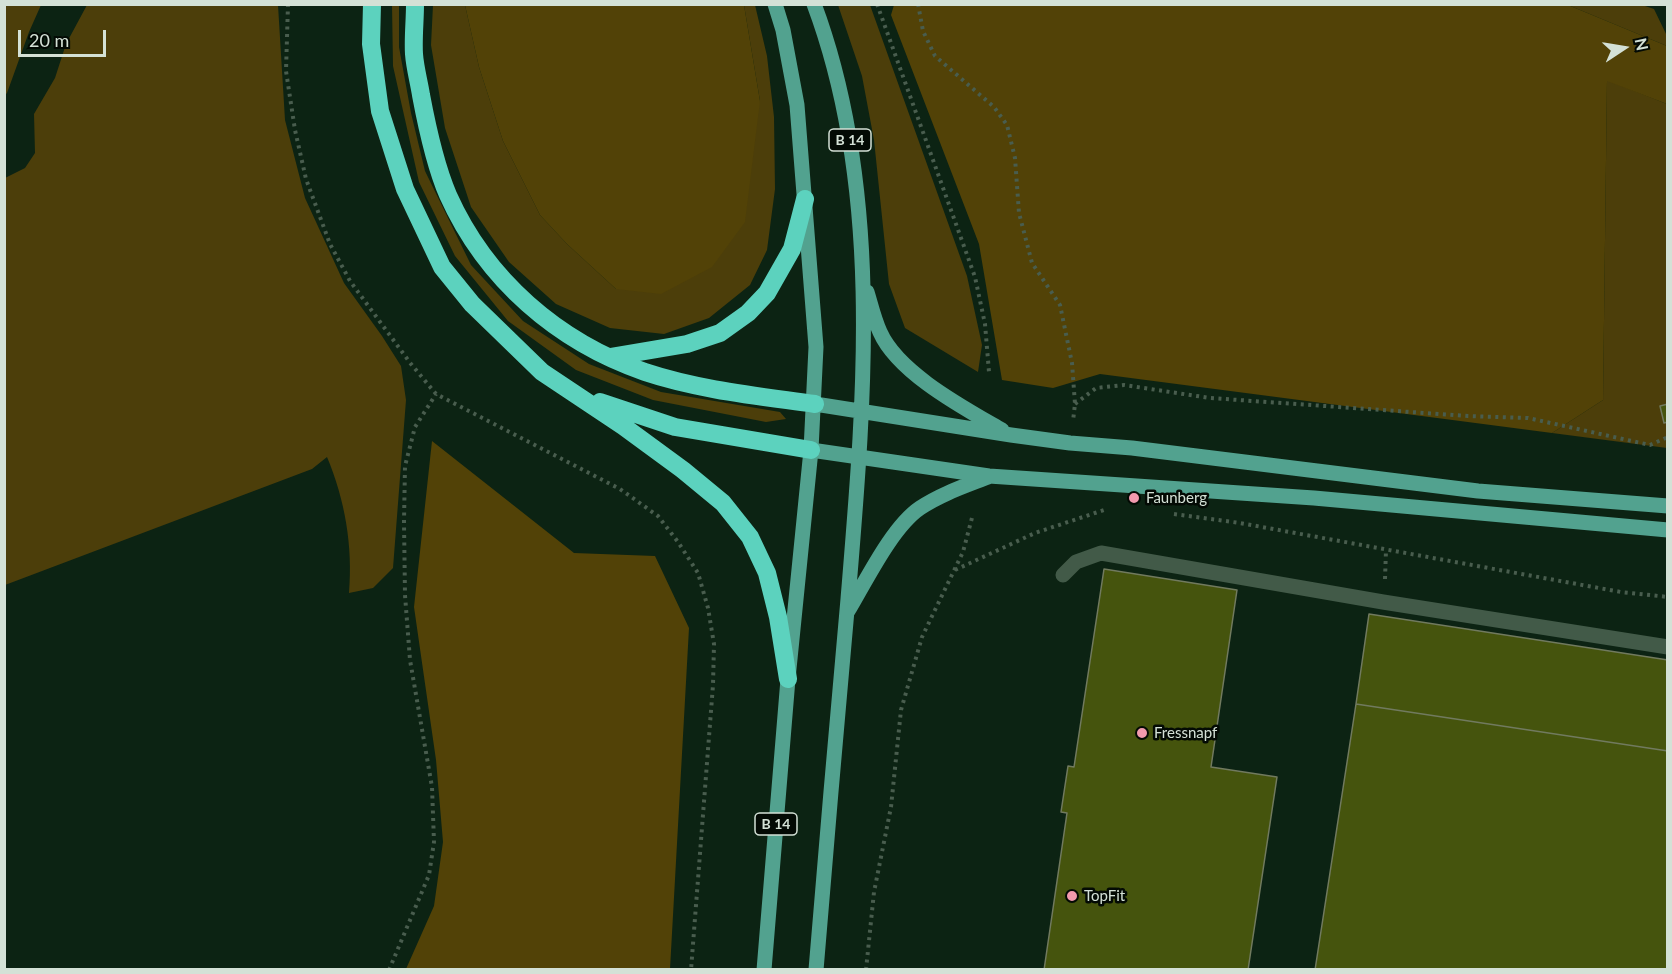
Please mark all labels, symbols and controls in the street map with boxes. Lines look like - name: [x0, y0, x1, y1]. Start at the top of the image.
- scale bar: [21, 18, 110, 56]
- north arrow: [1594, 18, 1654, 78]
- text: 20 m: [29, 29, 69, 51]
- text: N: [1632, 36, 1653, 52]
- road number: B 14: [829, 129, 871, 151]
- place label: Faunberg: [1146, 489, 1207, 507]
- marker: Faunberg: [1127, 491, 1141, 505]
- place label: Fressnapf: [1154, 724, 1217, 742]
- marker: Fressnapf: [1135, 726, 1149, 740]
- road number: B 14: [755, 813, 797, 835]
- place label: TopFit: [1084, 887, 1125, 905]
- marker: TopFit: [1065, 889, 1079, 903]

